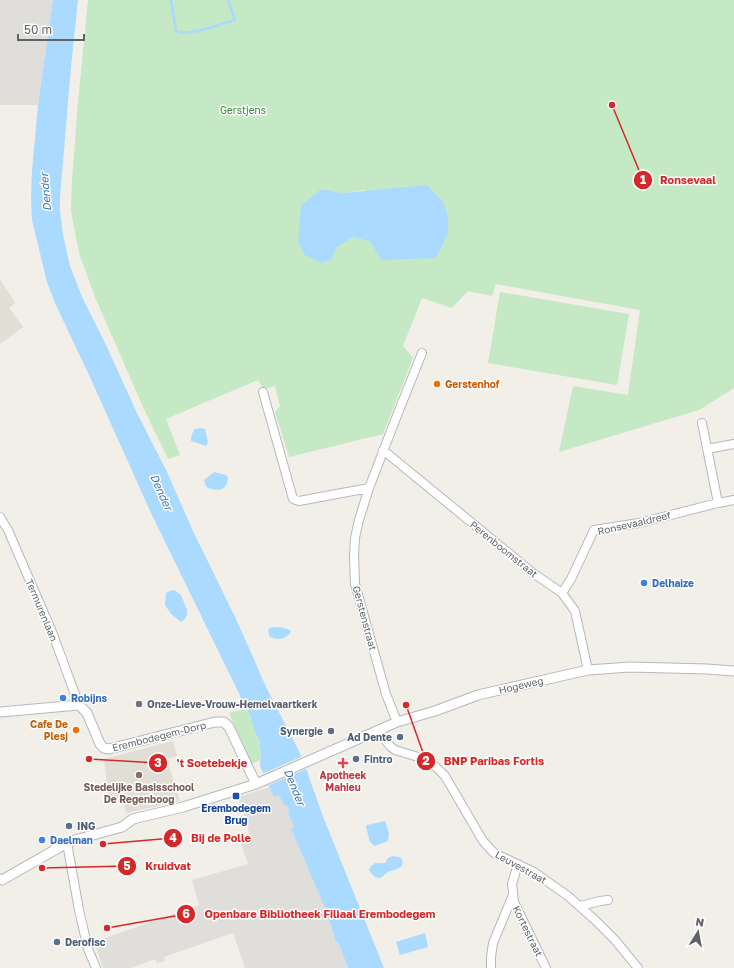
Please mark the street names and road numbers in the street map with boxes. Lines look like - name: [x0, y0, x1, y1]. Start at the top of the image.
- street label: Ronsevaaldreef: [596, 509, 672, 537]
- street label: Perenboomstraat: [468, 518, 540, 580]
- street label: Termurenlaan: [24, 577, 60, 643]
- street label: Gerstenstraat: [351, 584, 379, 652]
- street label: Hogeweg: [498, 674, 544, 696]
- street label: Erembodegem-Dorp: [111, 719, 207, 753]
- street label: Leuvestraat: [493, 848, 549, 886]
- street label: Kortestraat: [511, 904, 545, 958]

